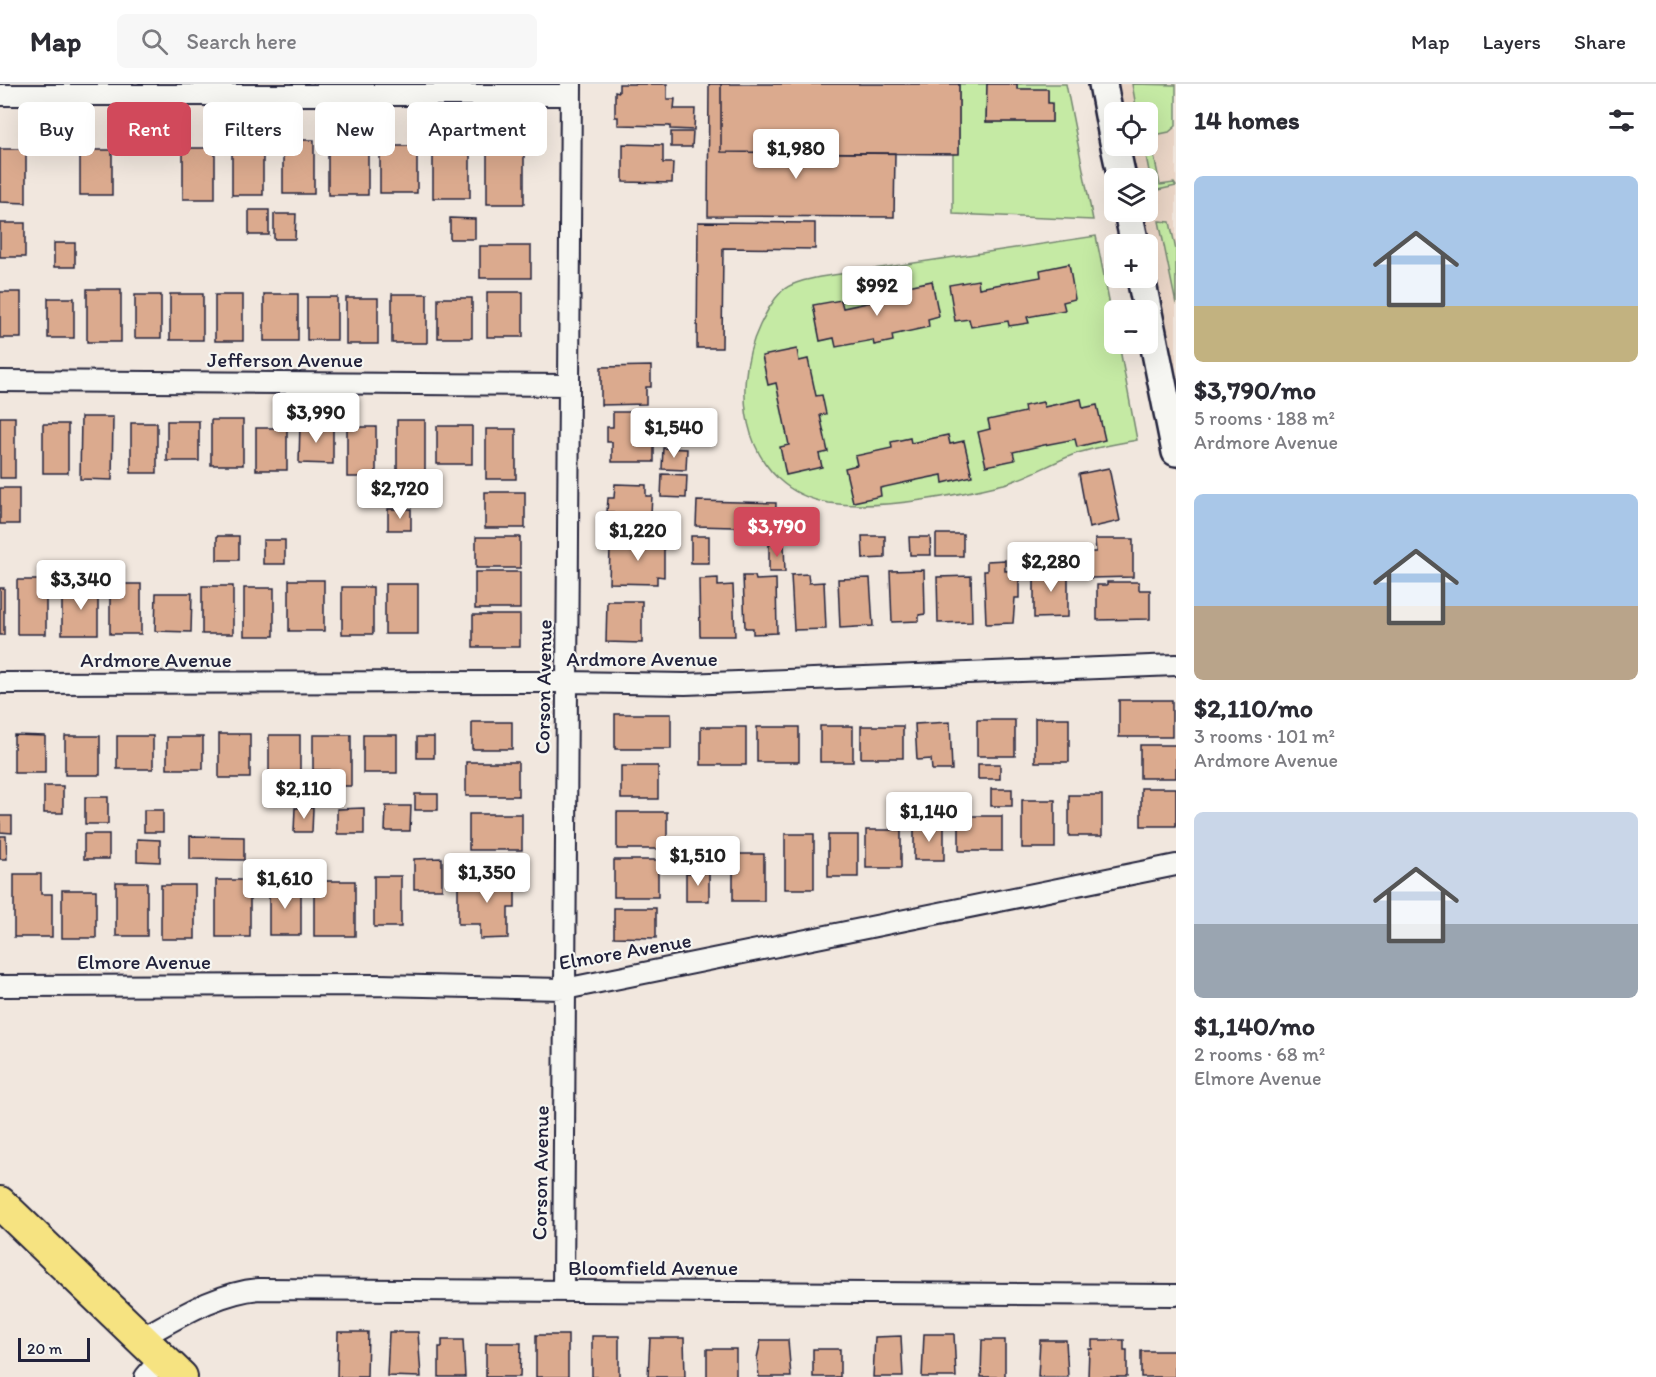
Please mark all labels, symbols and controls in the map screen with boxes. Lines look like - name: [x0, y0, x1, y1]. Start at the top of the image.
- search box: [117, 14, 537, 68]
- text: Map: [30, 24, 81, 58]
- icon: search: [138, 25, 171, 58]
- text: Search here: [186, 28, 297, 55]
- text: Map: [1411, 29, 1450, 54]
- text: Layers: [1483, 29, 1541, 54]
- text: Share: [1574, 29, 1626, 54]
- chip: Buy: [18, 102, 95, 156]
- chip: Rent: [107, 102, 191, 156]
- chip: Filters: [203, 102, 303, 156]
- chip: New: [315, 102, 395, 156]
- chip: Apartment: [407, 102, 547, 156]
- map controls: [1104, 102, 1158, 354]
- button: locate: [1104, 102, 1158, 156]
- text: 14 homes: [1194, 104, 1300, 136]
- icon: filters: [1605, 104, 1638, 137]
- pin: $1,980: [747, 129, 845, 180]
- text: $1,980: [767, 136, 825, 160]
- button: layers: [1104, 168, 1158, 222]
- icon: home: [1362, 215, 1470, 323]
- button: +: [1104, 234, 1158, 288]
- pin: $992: [841, 266, 913, 317]
- text: $992: [856, 273, 898, 297]
- button: −: [1104, 300, 1158, 354]
- street label: Jefferson Avenue: [207, 347, 363, 372]
- text: $3,790/mo: [1194, 374, 1316, 406]
- pin: $3,990: [267, 393, 365, 444]
- text: $3,990: [286, 400, 346, 424]
- text: 5 rooms · 188 m²: [1194, 406, 1335, 430]
- pin: $1,540: [625, 408, 723, 459]
- text: $1,540: [645, 415, 704, 439]
- text: Ardmore Avenue: [1194, 430, 1338, 454]
- pin: $2,720: [351, 469, 449, 520]
- text: $2,720: [371, 476, 429, 500]
- pin: $3,790: [728, 507, 826, 558]
- pin: $1,220: [589, 511, 687, 562]
- text: $3,790: [748, 514, 806, 538]
- text: $1,220: [609, 518, 667, 542]
- icon: home: [1362, 533, 1470, 641]
- pin: $2,280: [1002, 542, 1100, 593]
- text: $2,280: [1021, 549, 1081, 573]
- pin: $3,340: [32, 560, 130, 611]
- text: $3,340: [50, 567, 112, 591]
- street label: Corson Avenue: [529, 619, 557, 755]
- street label: Ardmore Avenue: [566, 646, 718, 671]
- street label: Ardmore Avenue: [80, 647, 232, 672]
- text: $2,110/mo: [1194, 692, 1313, 724]
- text: 3 rooms · 101 m²: [1194, 724, 1335, 748]
- text: Ardmore Avenue: [1194, 748, 1338, 772]
- pin: $2,110: [255, 769, 353, 820]
- text: $2,110: [276, 776, 332, 800]
- pin: $1,140: [880, 792, 978, 843]
- text: $1,140: [900, 799, 958, 823]
- pin: $1,510: [649, 836, 747, 887]
- text: $1,510: [670, 843, 726, 867]
- icon: home: [1362, 851, 1470, 959]
- pin: $1,350: [438, 853, 536, 904]
- pin: $1,610: [236, 859, 334, 910]
- text: $1,350: [458, 860, 516, 884]
- text: $1,610: [257, 866, 313, 890]
- street label: Elmore Avenue: [557, 927, 693, 975]
- street label: Elmore Avenue: [77, 949, 211, 974]
- text: $1,140/mo: [1194, 1010, 1315, 1042]
- text: 2 rooms · 68 m²: [1194, 1042, 1325, 1066]
- text: Elmore Avenue: [1194, 1066, 1322, 1090]
- street label: Corson Avenue: [526, 1105, 554, 1241]
- street label: Bloomfield Avenue: [568, 1255, 738, 1280]
- scale bar: [18, 1335, 90, 1362]
- text: 20 m: [27, 1339, 62, 1358]

